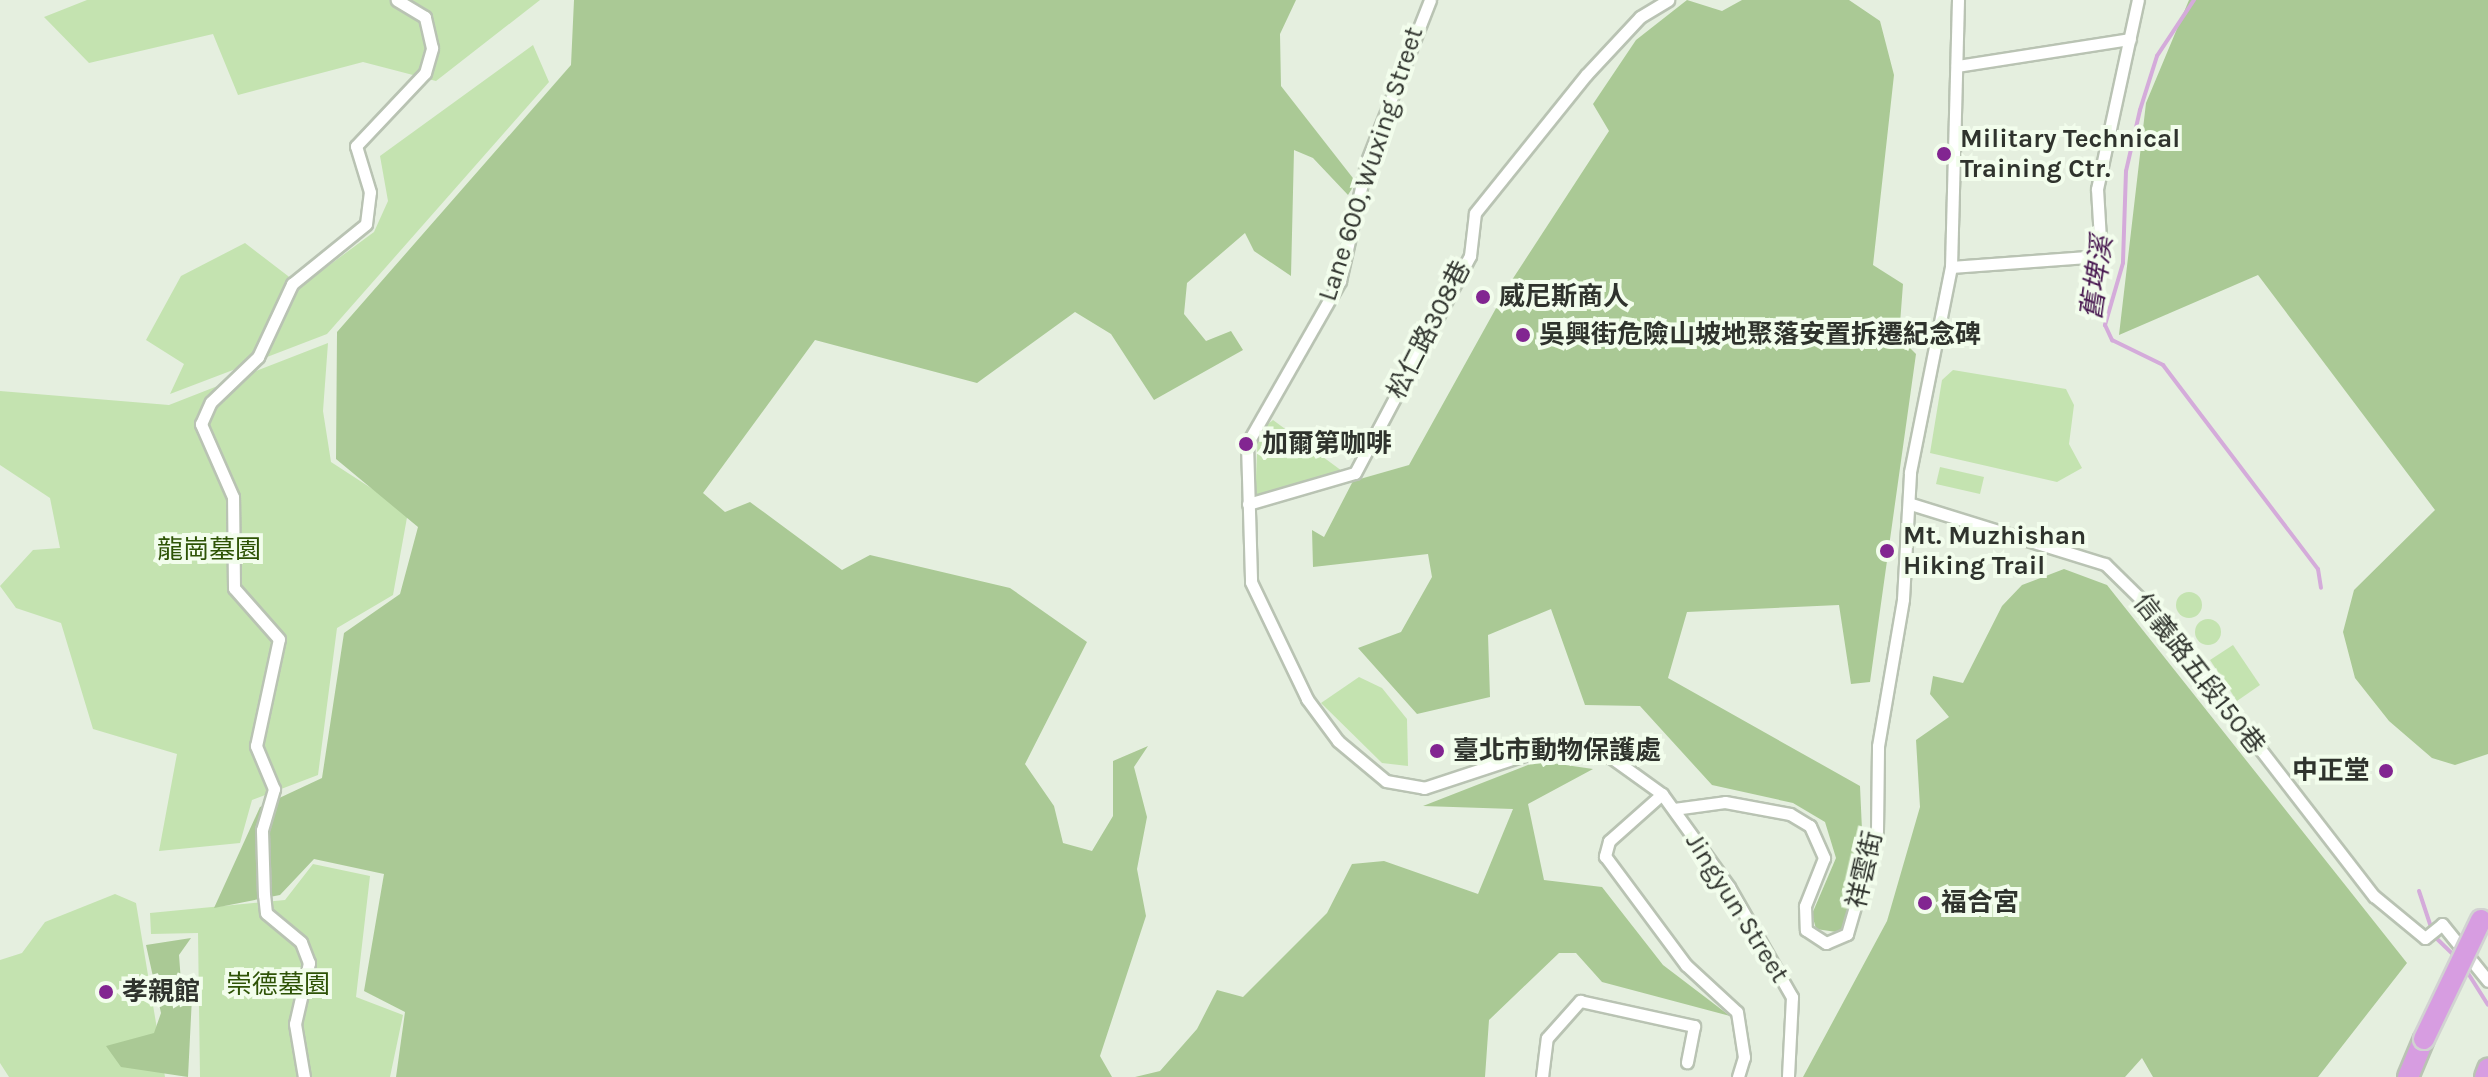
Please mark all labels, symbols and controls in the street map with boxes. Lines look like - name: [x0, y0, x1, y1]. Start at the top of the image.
- street label: Lane 600, Wuxing Street: [1312, 23, 1430, 305]
- place label: Military Technical Training Ctr.: [1960, 123, 2180, 184]
- marker: Military Technical Training Ctr.: [1935, 145, 1953, 163]
- water label: 舊埤溪: [2075, 234, 2119, 322]
- street label: 松仁路308巷: [1381, 256, 1477, 404]
- place label: 威尼斯商人: [1499, 281, 1629, 313]
- marker: 威尼斯商人: [1474, 288, 1492, 306]
- place label: 吳興街危險山坡地聚落安置拆遷紀念碑: [1539, 319, 1981, 351]
- marker: 吳興街危險山坡地聚落安置拆遷紀念碑: [1514, 326, 1532, 344]
- place label: 加爾第咖啡: [1262, 428, 1392, 460]
- marker: 加爾第咖啡: [1237, 435, 1255, 453]
- place label: Mt. Muzhishan Hiking Trail: [1903, 520, 2086, 582]
- park label: 龍崗墓園: [157, 534, 261, 566]
- marker: Mt. Muzhishan Hiking Trail: [1878, 542, 1896, 560]
- street label: 信義路五段150巷: [2127, 588, 2271, 760]
- place label: 臺北市動物保護處: [1453, 735, 1661, 767]
- marker: 臺北市動物保護處: [1428, 742, 1446, 760]
- place label: 中正堂: [2292, 755, 2370, 787]
- marker: 中正堂: [2377, 762, 2395, 780]
- street label: Jingyun Street: [1679, 828, 1795, 988]
- street label: 祥雲街: [1841, 828, 1889, 912]
- place label: 福合宮: [1941, 887, 2019, 919]
- marker: 福合宮: [1916, 894, 1934, 912]
- park label: 崇德墓園: [226, 969, 330, 1001]
- place label: 孝親館: [122, 976, 200, 1008]
- marker: 孝親館: [97, 983, 115, 1001]

